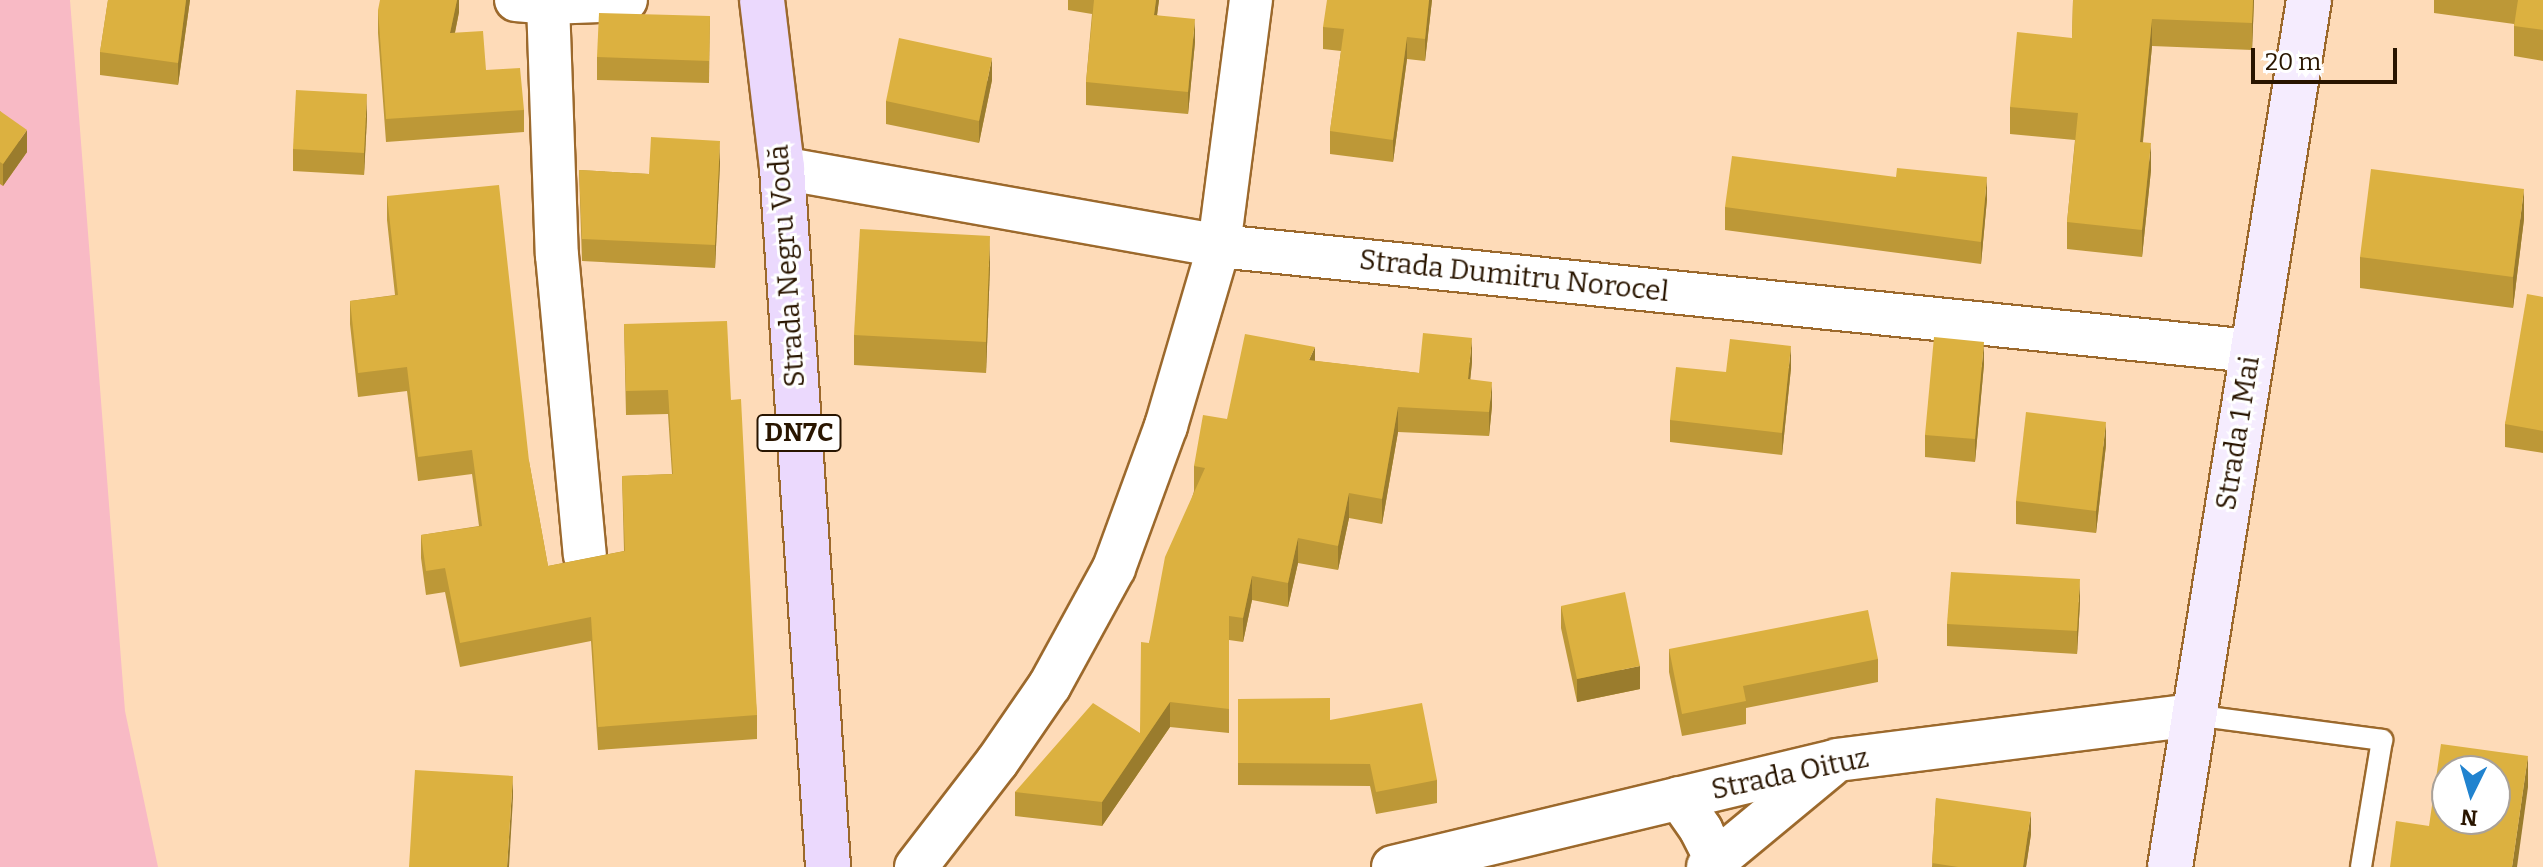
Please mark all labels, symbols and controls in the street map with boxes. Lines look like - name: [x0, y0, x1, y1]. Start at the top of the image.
- scale bar: [2255, 32, 2401, 82]
- text: 20 m: [2265, 48, 2321, 76]
- street label: Strada Negru Vodă: [762, 144, 812, 388]
- street label: Strada Dumitru Norocel: [1358, 243, 1670, 309]
- street label: Strada 1 Mai: [2209, 354, 2267, 512]
- road number: DN7C: [755, 411, 843, 455]
- street label: Strada Oituz: [1708, 741, 1872, 807]
- north arrow: [2431, 755, 2511, 835]
- text: N: [2459, 803, 2479, 832]

